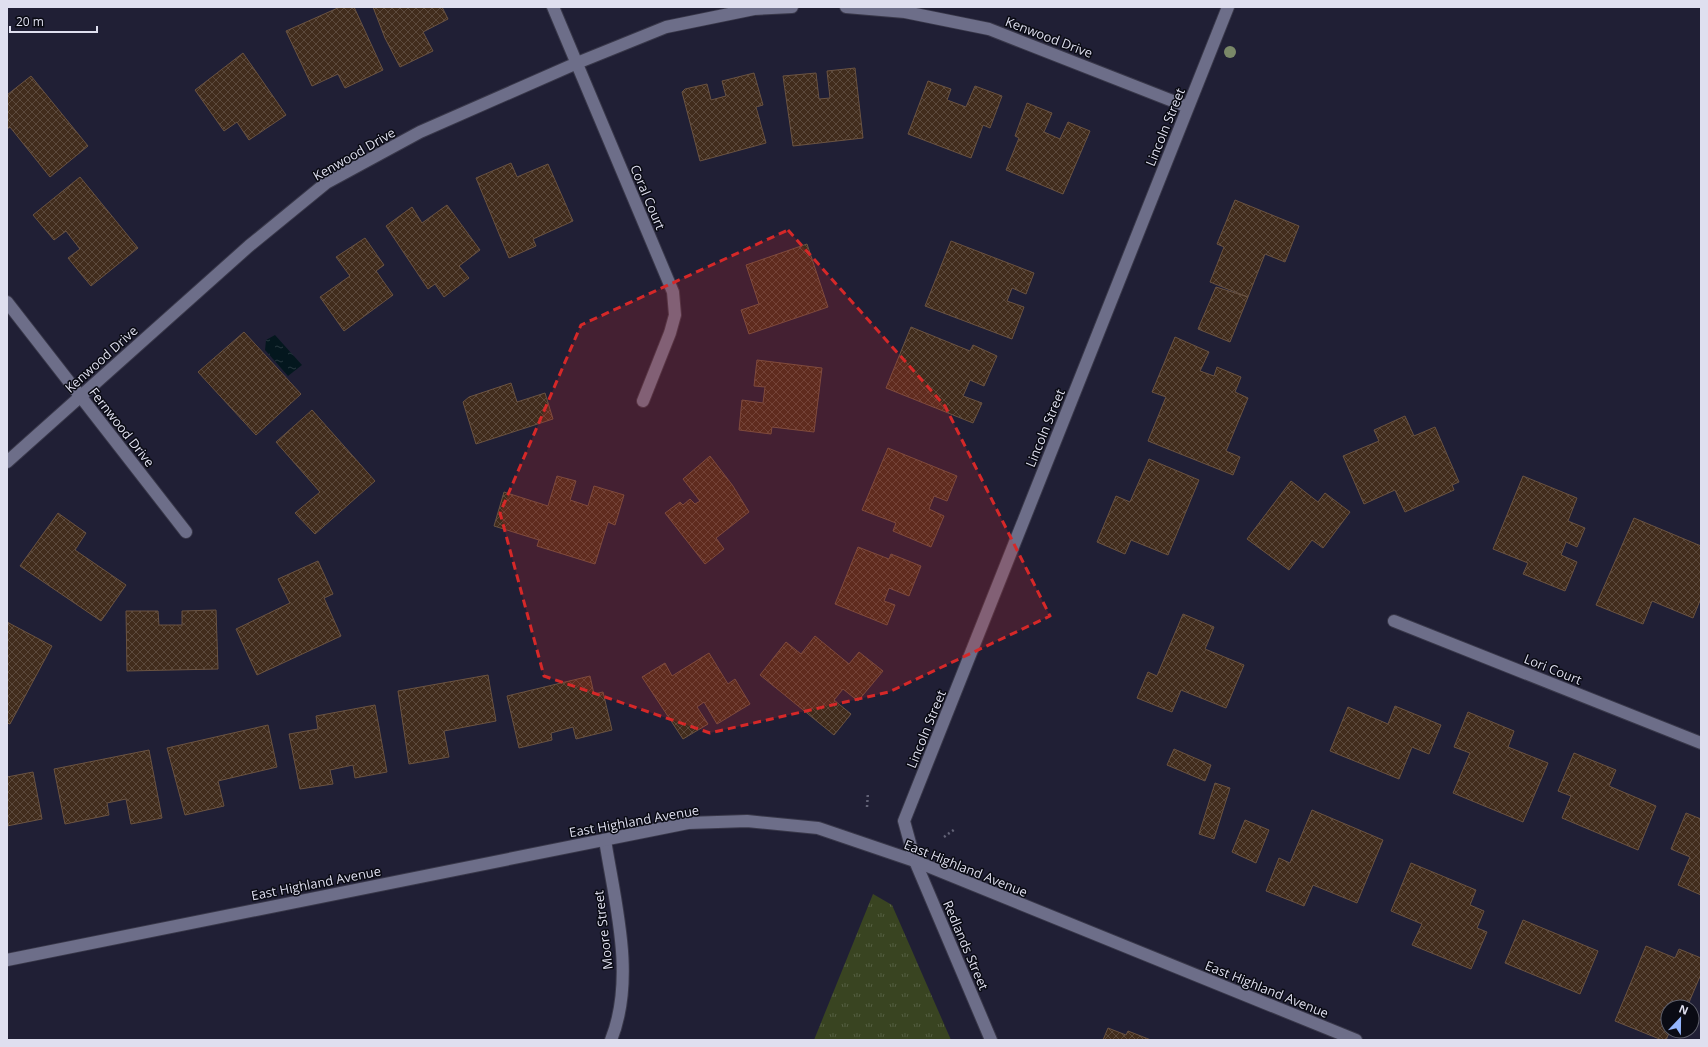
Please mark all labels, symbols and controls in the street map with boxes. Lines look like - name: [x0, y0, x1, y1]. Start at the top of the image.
- scale bar: [10, 8, 97, 34]
- street label: Kenwood Drive: [1003, 12, 1095, 62]
- text: 20 m: [16, 13, 44, 30]
- street label: Lincoln Street: [1141, 85, 1189, 169]
- street label: Kenwood Drive: [310, 123, 398, 185]
- street label: Coral Court: [626, 162, 670, 233]
- street label: Kenwood Drive: [61, 321, 141, 397]
- street label: Fernwood Drive: [85, 384, 159, 470]
- street label: Lincoln Street: [1021, 386, 1069, 470]
- street label: Lori Court: [1522, 649, 1585, 689]
- street label: Lincoln Street: [902, 687, 950, 771]
- street label: East Highland Avenue: [568, 801, 700, 841]
- street label: East Highland Avenue: [902, 835, 1030, 901]
- street label: East Highland Avenue: [250, 862, 382, 904]
- street label: Moore Street: [589, 889, 617, 971]
- street label: Redlands Street: [939, 897, 993, 993]
- street label: East Highland Avenue: [1203, 956, 1331, 1022]
- north arrow: [1660, 999, 1700, 1039]
- text: N: [1677, 1001, 1691, 1018]

